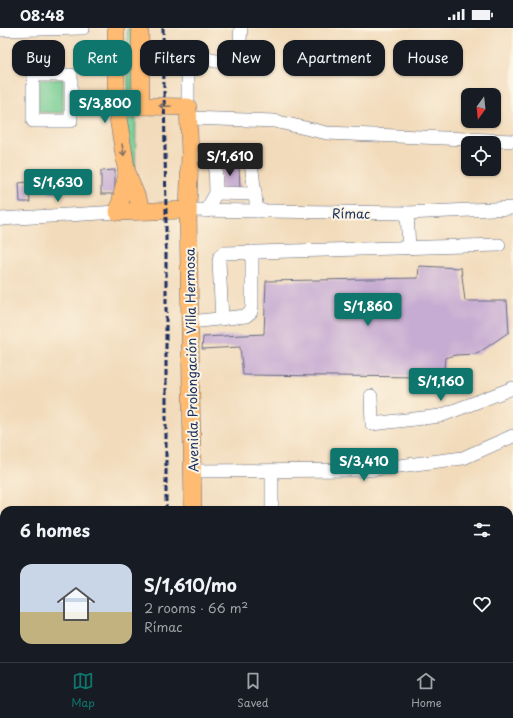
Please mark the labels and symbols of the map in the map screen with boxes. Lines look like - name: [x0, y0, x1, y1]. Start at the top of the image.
- north arrow: [461, 88, 501, 128]
- pin: S/3,800: [68, 90, 142, 124]
- one-way arrow: [159, 102, 172, 110]
- pin: S/1,610: [193, 143, 267, 177]
- one-way arrow: [120, 144, 128, 157]
- pin: S/1,630: [21, 169, 95, 203]
- street label: Rímac: [332, 203, 370, 223]
- street label: Avenida Prolongación Villa Hermosa: [180, 247, 202, 472]
- pin: S/1,860: [331, 293, 405, 327]
- pin: S/1,160: [404, 368, 478, 402]
- pin: S/3,410: [327, 448, 401, 482]

